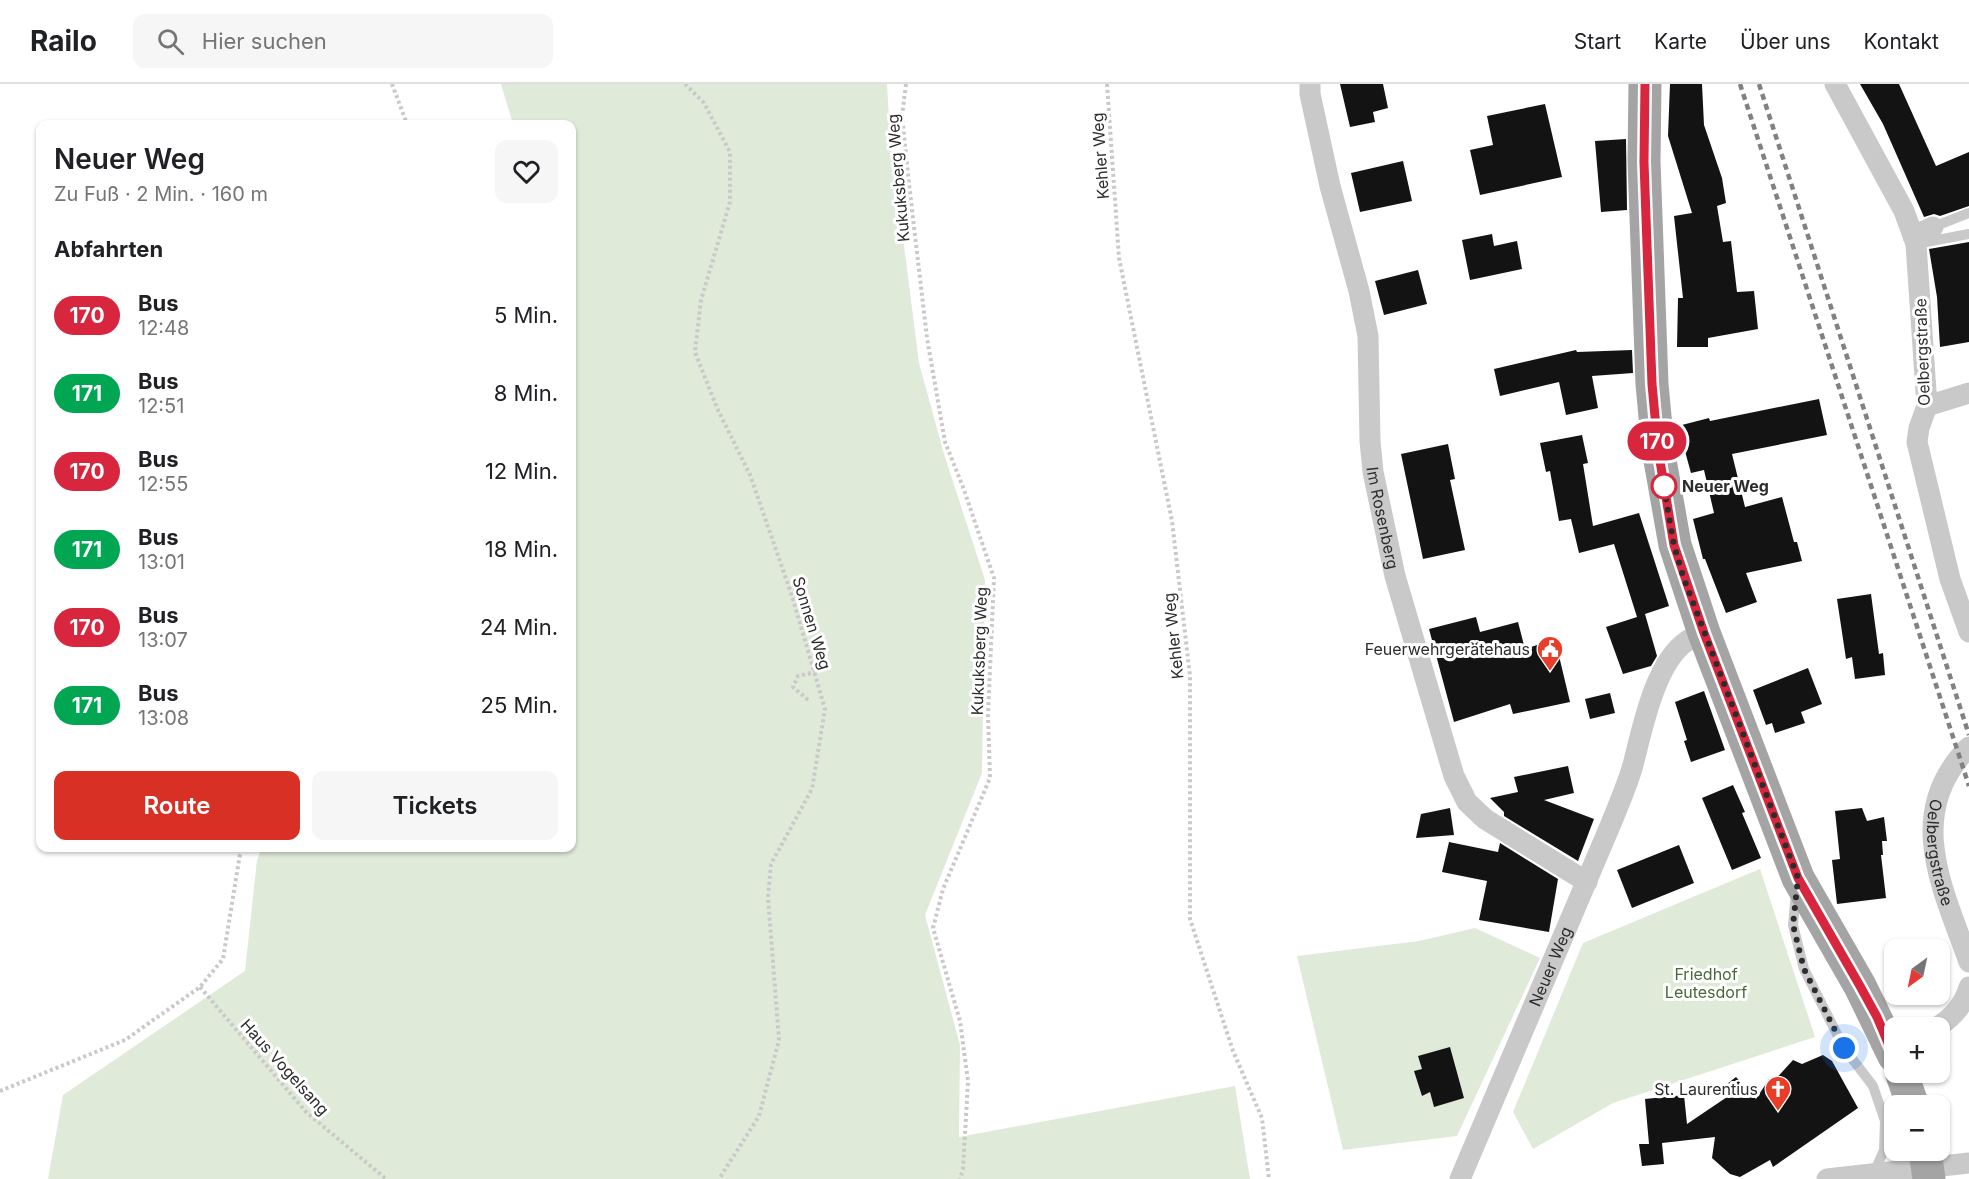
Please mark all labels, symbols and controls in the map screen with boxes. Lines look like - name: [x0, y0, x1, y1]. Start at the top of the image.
- search box: [133, 14, 553, 68]
- text: Railo: [30, 24, 97, 58]
- icon: search: [154, 25, 187, 58]
- text: Hier suchen: [202, 28, 327, 54]
- text: Start: [1574, 29, 1621, 54]
- text: Karte: [1654, 29, 1707, 54]
- text: Über uns: [1740, 29, 1831, 54]
- text: Kontakt: [1864, 29, 1939, 54]
- street label: Kehler Weg: [1087, 112, 1113, 200]
- street label: Kukuksberg Weg: [882, 113, 914, 243]
- button: heart: [495, 140, 558, 203]
- text: Neuer Weg: [54, 142, 205, 176]
- text: Zu Fuß · 2 Min. · 160 m: [54, 182, 268, 206]
- text: Abfahrten: [54, 236, 163, 262]
- text: Bus: [138, 290, 179, 316]
- street label: Oelbergstraße: [1910, 298, 1934, 406]
- text: 5 Min.: [494, 302, 558, 328]
- text: 170: [69, 303, 105, 328]
- text: 12:48: [138, 316, 189, 340]
- text: Bus: [138, 368, 179, 394]
- text: 8 Min.: [494, 380, 558, 406]
- text: 171: [72, 381, 102, 406]
- text: 12:51: [138, 394, 184, 418]
- line badge: 170: [1622, 422, 1692, 460]
- text: 170: [1639, 429, 1675, 454]
- text: Bus: [138, 446, 179, 472]
- text: 12 Min.: [485, 458, 558, 484]
- text: 170: [69, 459, 105, 484]
- street label: Im Rosenberg: [1363, 466, 1403, 571]
- text: 12:55: [138, 472, 188, 496]
- marker: Neuer Weg: [1651, 473, 1677, 499]
- place label: Neuer Weg: [1682, 476, 1769, 496]
- text: Bus: [138, 524, 179, 550]
- text: 18 Min.: [485, 536, 558, 562]
- text: 171: [72, 537, 102, 562]
- text: 13:01: [138, 550, 185, 574]
- street label: Sonnen Weg: [788, 574, 836, 672]
- street label: Kukuksberg Weg: [967, 586, 991, 716]
- street label: Kehler Weg: [1159, 592, 1187, 680]
- text: Bus: [138, 602, 179, 628]
- text: 24 Min.: [480, 614, 558, 640]
- text: 170: [69, 615, 105, 640]
- text: 13:07: [138, 628, 188, 652]
- public building icon: Feuerwehrgerätehaus: [1535, 634, 1565, 672]
- place label: Feuerwehrgerätehaus: [1365, 639, 1530, 659]
- text: Bus: [138, 680, 179, 706]
- text: 25 Min.: [480, 692, 558, 718]
- text: 171: [72, 693, 102, 718]
- text: 13:08: [138, 706, 189, 730]
- button: Route: [54, 771, 300, 840]
- button: Tickets: [312, 771, 558, 840]
- street label: Oelbergstraße: [1923, 797, 1958, 908]
- street label: Neuer Weg: [1525, 923, 1576, 1009]
- north arrow: [1884, 939, 1950, 1005]
- map controls: [1884, 939, 1950, 1161]
- park label: Friedhof Leutesdorf: [1665, 964, 1747, 1002]
- street label: Haus Vogelsang: [236, 1015, 334, 1119]
- button: +: [1884, 1017, 1950, 1083]
- your location: [1829, 1033, 1859, 1063]
- church icon: St. Laurentius: [1763, 1074, 1793, 1112]
- place label: St. Laurentius: [1654, 1079, 1758, 1099]
- button: −: [1884, 1095, 1950, 1161]

